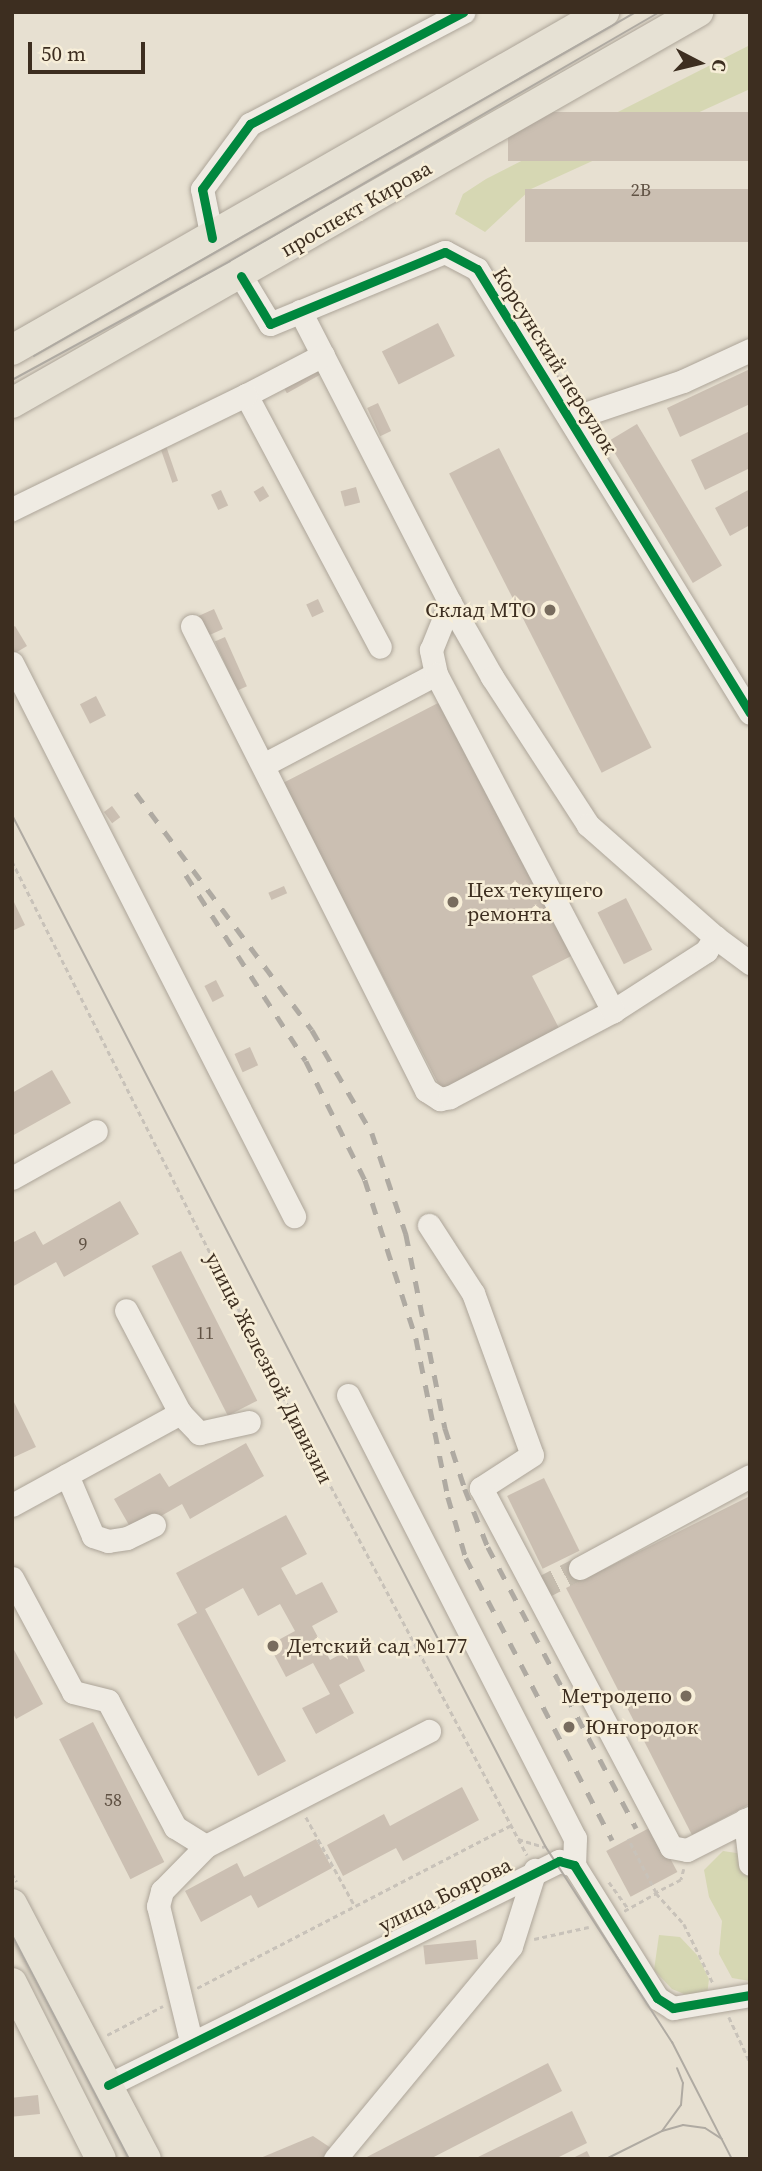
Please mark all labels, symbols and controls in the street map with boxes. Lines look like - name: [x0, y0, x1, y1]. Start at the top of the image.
- scale bar: [32, 28, 149, 72]
- north arrow: [664, 28, 734, 98]
- text: 50 m: [41, 39, 86, 68]
- text: С: [706, 58, 733, 73]
- street label: проспект Кирова: [276, 156, 436, 262]
- house number: 2В: [631, 179, 651, 201]
- street label: Корсунский переулок: [487, 263, 623, 459]
- place label: Склад МТО: [425, 597, 536, 623]
- marker: Склад МТО: [542, 602, 558, 618]
- place label: Цех текущего ремонта: [467, 877, 603, 927]
- marker: Цех текущего ремонта: [445, 894, 461, 910]
- house number: 9: [79, 1233, 87, 1255]
- street label: улица Железной Дивизии: [200, 1248, 338, 1488]
- house number: 11: [196, 1322, 214, 1344]
- place label: Детский сад №177: [287, 1633, 467, 1659]
- marker: Детский сад №177: [265, 1638, 281, 1654]
- place label: Метродепо: [561, 1683, 672, 1709]
- marker: Метродепо: [678, 1688, 694, 1704]
- place label: Юнгородок: [585, 1714, 698, 1740]
- marker: Юнгородок: [559, 1717, 579, 1737]
- house number: 58: [104, 1789, 122, 1811]
- street label: улица Боярова: [374, 1852, 516, 1938]

